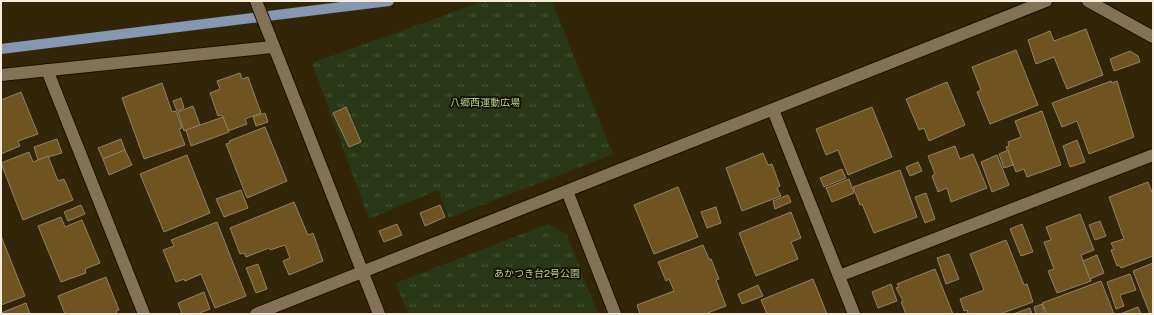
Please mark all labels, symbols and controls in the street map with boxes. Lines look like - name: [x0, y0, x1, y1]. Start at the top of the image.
- park label: 八郷西運動広場: [450, 96, 520, 108]
- park label: あかつき台2号公園: [494, 267, 580, 279]

